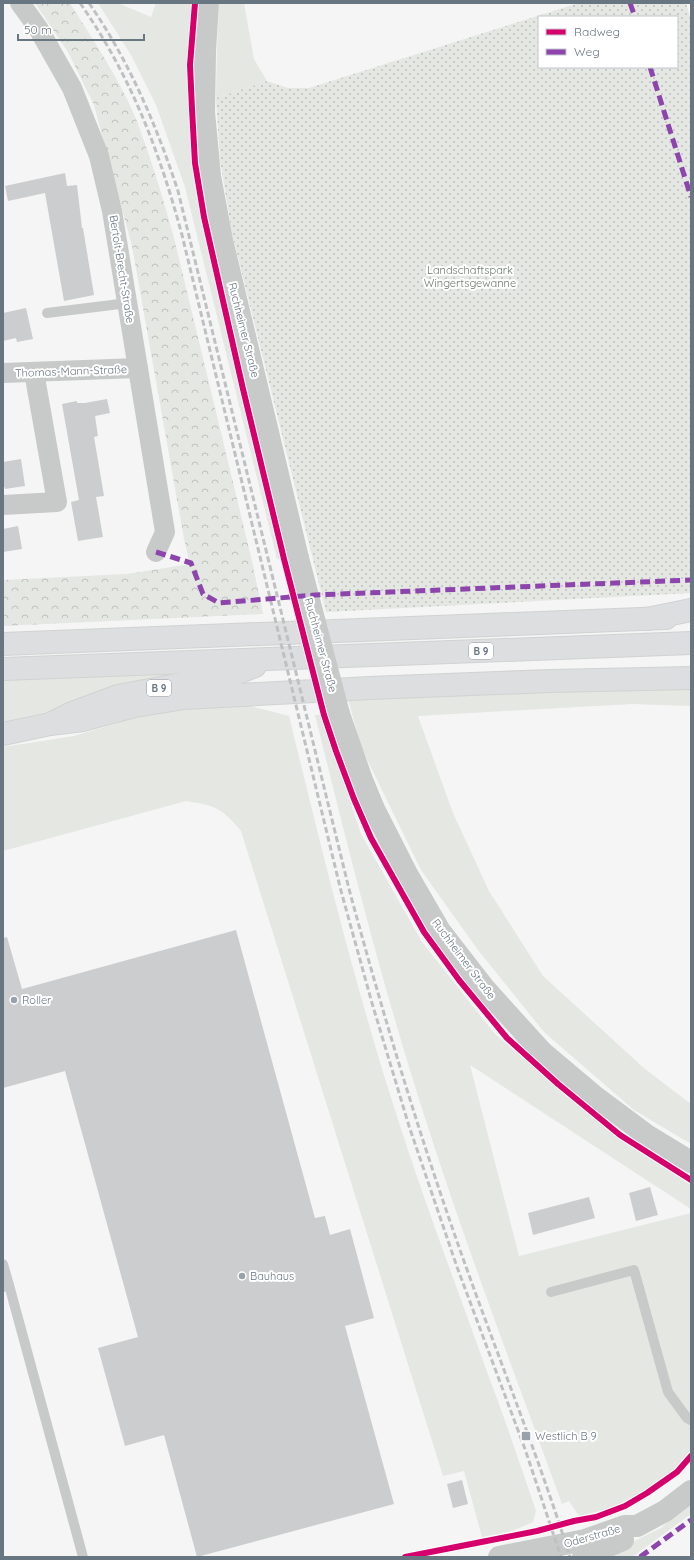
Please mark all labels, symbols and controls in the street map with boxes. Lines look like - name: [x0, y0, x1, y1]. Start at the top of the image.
- scale bar: [18, 16, 144, 42]
- legend: [538, 16, 678, 68]
- text: 50 m: [24, 22, 52, 37]
- text: Radweg: [574, 24, 620, 39]
- text: Weg: [574, 44, 600, 59]
- street label: Bertolt-Brecht-Straße: [107, 214, 137, 324]
- park label: Landschaftspark Wingertsgewanne: [424, 263, 516, 290]
- street label: Ruchheimer Straße: [225, 281, 263, 379]
- street label: Thomas-Mann-Straße: [15, 362, 127, 380]
- street label: Ruchheimer Straße: [302, 596, 340, 694]
- road number: B 9: [469, 643, 493, 659]
- road number: B 9: [147, 680, 171, 696]
- street label: Ruchheimer Straße: [429, 916, 499, 1002]
- place label: Roller: [22, 993, 52, 1007]
- marker: Roller: [9, 995, 19, 1005]
- place label: Bauhaus: [250, 1269, 294, 1283]
- marker: Bauhaus: [237, 1271, 247, 1281]
- place label: Westlich B 9: [535, 1429, 597, 1443]
- marker: Westlich B 9: [520, 1430, 532, 1442]
- street label: Oderstraße: [562, 1521, 622, 1551]

